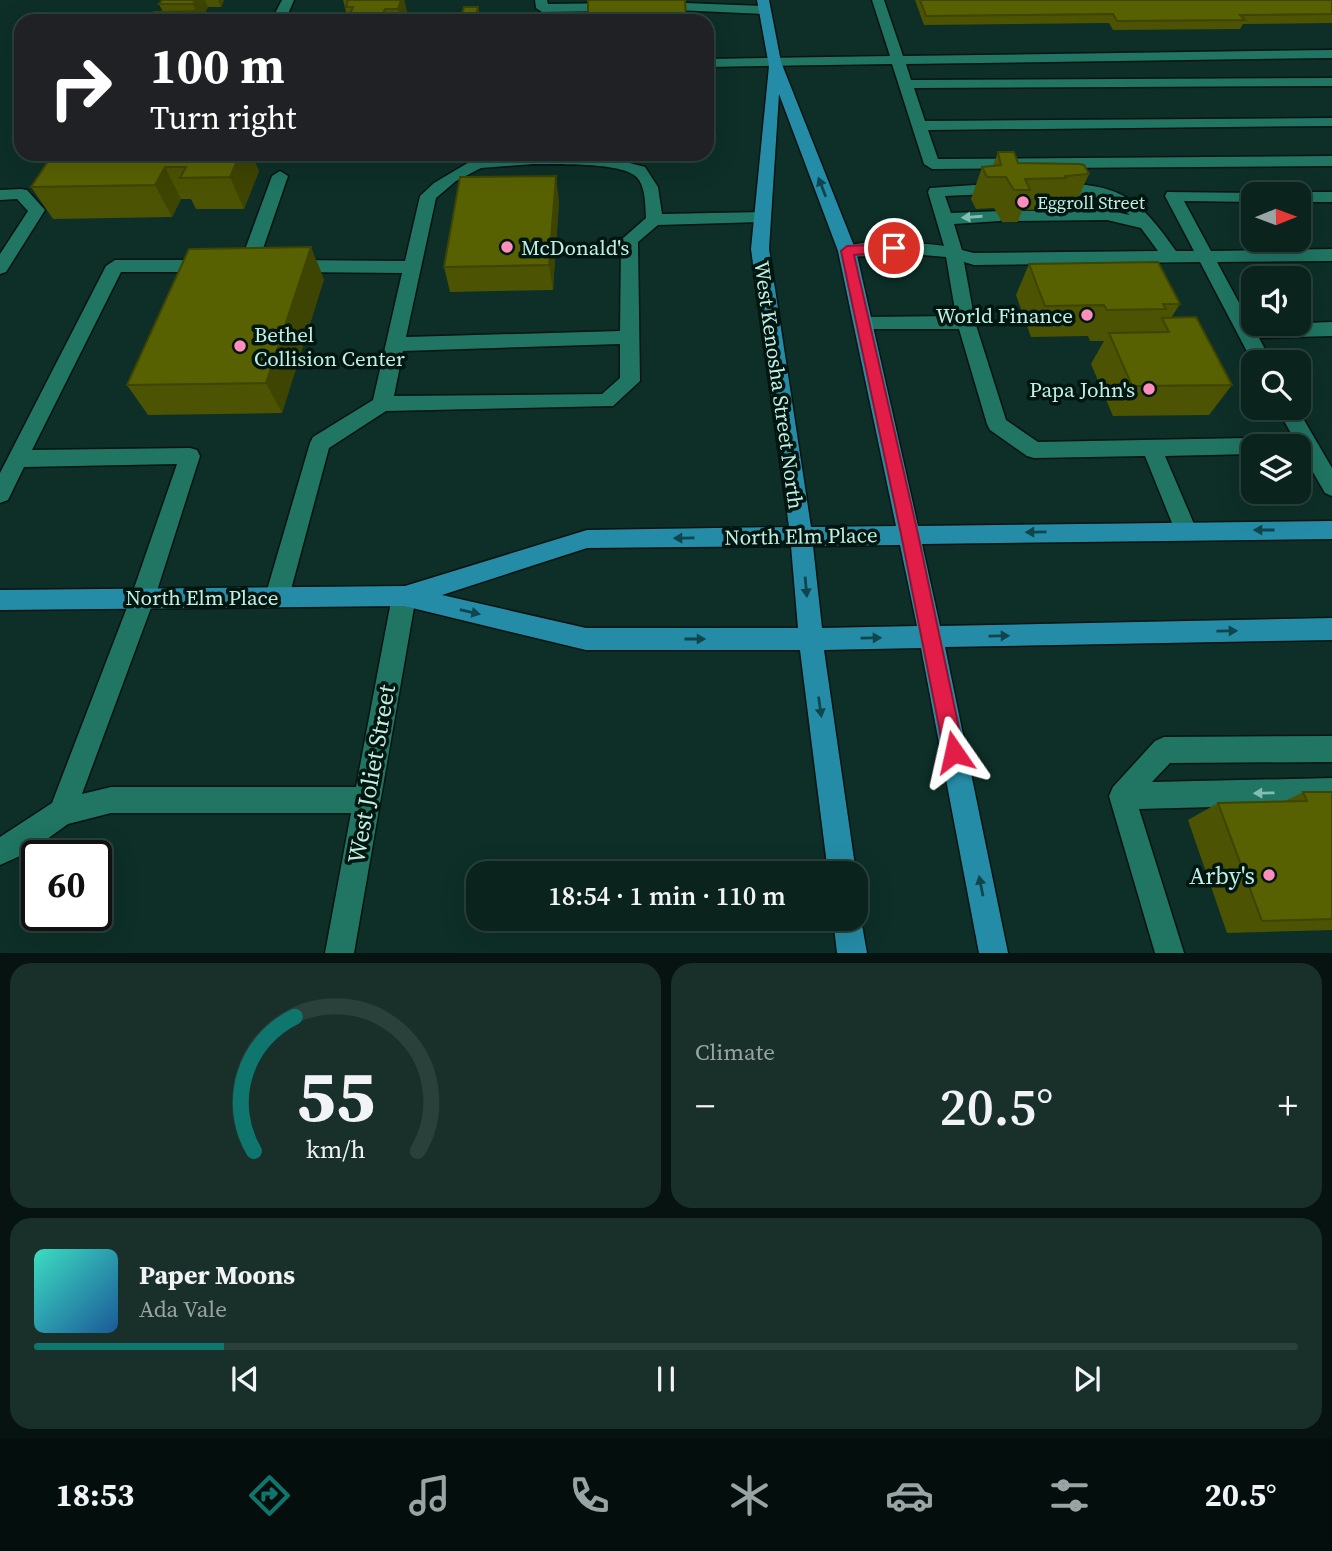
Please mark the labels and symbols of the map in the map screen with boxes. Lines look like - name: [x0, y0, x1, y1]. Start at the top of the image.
- one-way arrow: [817, 176, 828, 197]
- north arrow: [1241, 182, 1311, 252]
- place label: Eggroll Street: [1037, 190, 1145, 215]
- marker: Eggroll Street: [1015, 194, 1031, 210]
- one-way arrow: [961, 212, 983, 223]
- pin: [864, 218, 924, 278]
- place label: McDonald's: [521, 233, 629, 262]
- marker: McDonald's: [499, 239, 515, 255]
- street label: West Kenosha Street North: [747, 259, 811, 511]
- place label: World Finance: [936, 301, 1073, 330]
- marker: World Finance: [1079, 307, 1095, 323]
- place label: Bethel Collision Center: [254, 320, 405, 373]
- marker: Bethel Collision Center: [232, 338, 248, 354]
- place label: Papa John's: [1029, 375, 1135, 404]
- marker: Papa John's: [1141, 381, 1157, 397]
- street label: North Elm Place: [724, 520, 878, 552]
- one-way arrow: [1253, 524, 1275, 536]
- one-way arrow: [1025, 526, 1047, 538]
- one-way arrow: [673, 532, 695, 543]
- one-way arrow: [801, 577, 812, 599]
- street label: North Elm Place: [125, 583, 279, 612]
- one-way arrow: [459, 607, 481, 618]
- one-way arrow: [1216, 625, 1238, 637]
- one-way arrow: [989, 630, 1011, 641]
- one-way arrow: [860, 632, 882, 644]
- one-way arrow: [684, 633, 706, 645]
- street label: West Joliet Street: [339, 682, 403, 866]
- one-way arrow: [815, 696, 826, 718]
- position arrow: [917, 715, 991, 789]
- one-way arrow: [1253, 787, 1275, 799]
- speed limit sign: 60: [21, 840, 112, 931]
- place label: Arby's: [1189, 859, 1255, 892]
- marker: Arby's: [1261, 867, 1277, 883]
- one-way arrow: [975, 875, 986, 897]

